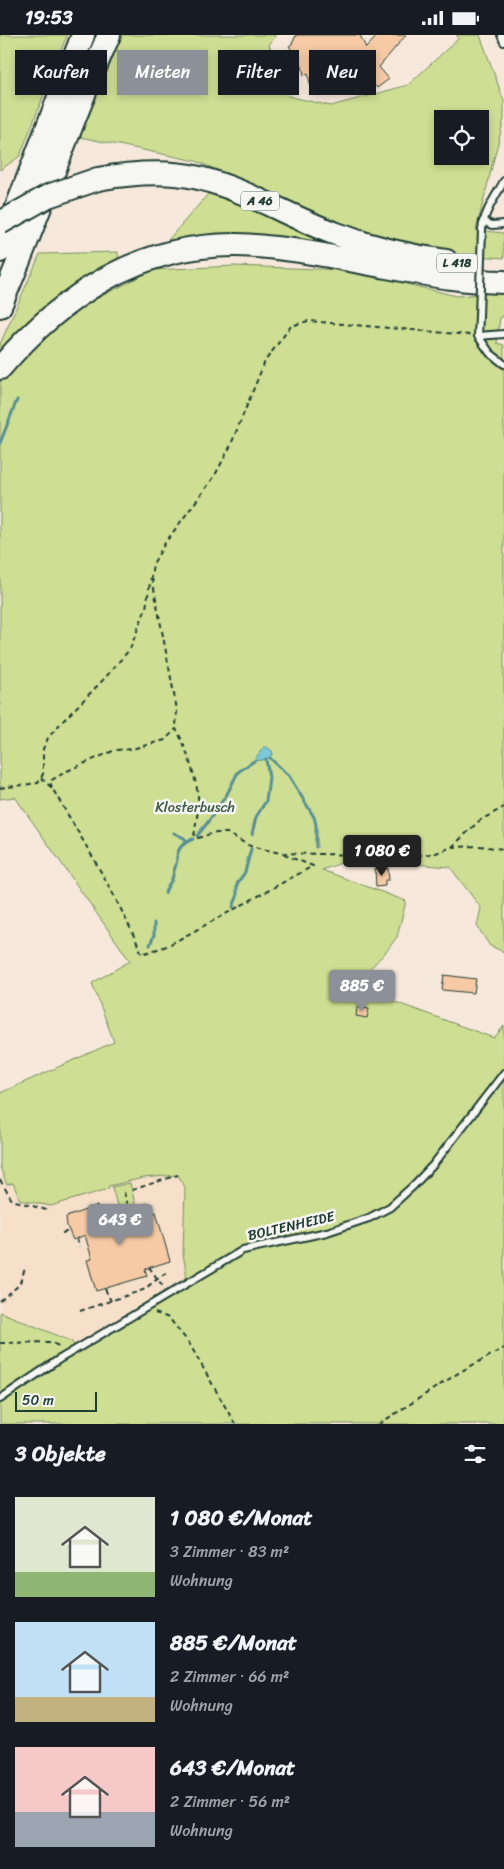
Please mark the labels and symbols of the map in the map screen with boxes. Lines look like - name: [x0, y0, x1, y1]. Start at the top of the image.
- road number: A 46: [241, 192, 279, 211]
- road number: L 418: [437, 253, 477, 273]
- park label: Klosterbusch: [155, 795, 235, 820]
- pin: 1 080 €: [336, 835, 428, 877]
- pin: 885 €: [327, 969, 397, 1012]
- pin: 643 €: [85, 1203, 155, 1246]
- street label: BOLTENHEIDE: [245, 1204, 338, 1248]
- scale bar: [15, 1389, 98, 1412]

